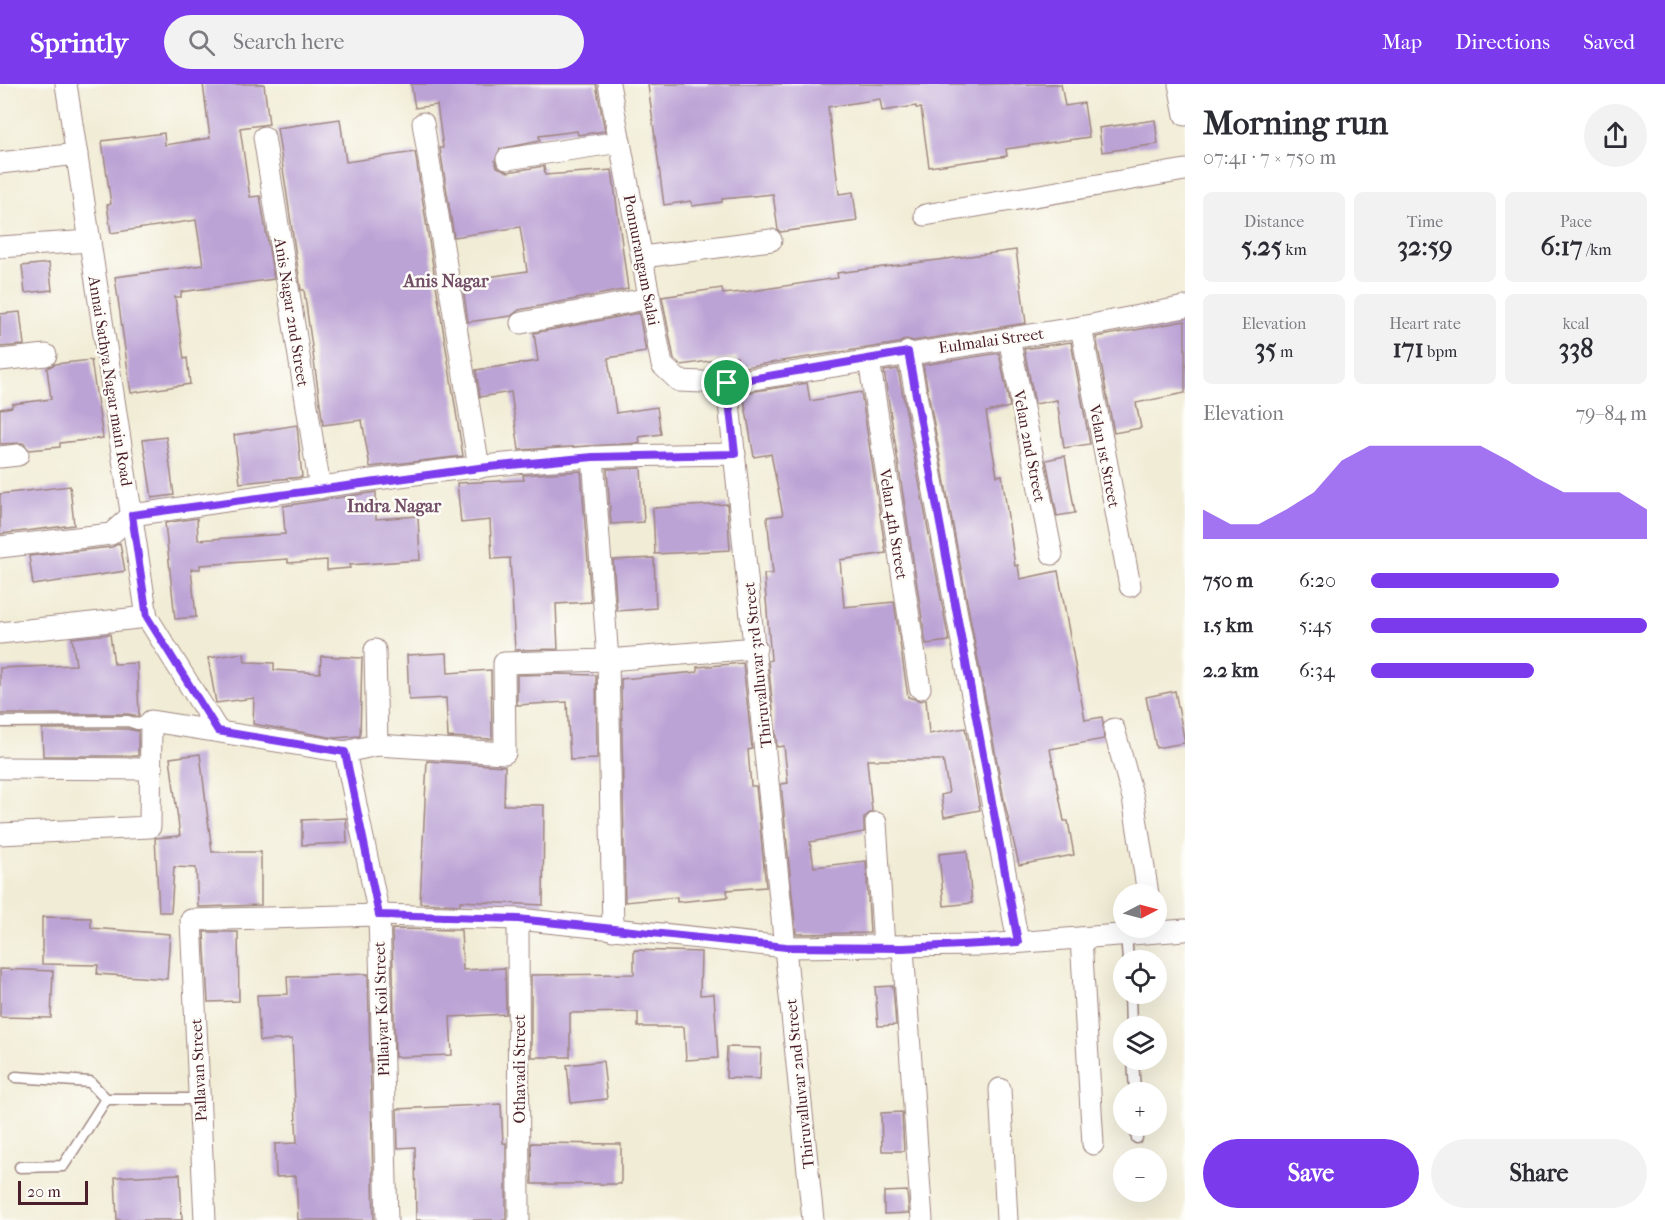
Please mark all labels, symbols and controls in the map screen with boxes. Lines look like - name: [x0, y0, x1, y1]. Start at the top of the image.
- search box: [164, 15, 584, 69]
- text: Sprintly: [30, 26, 128, 59]
- icon: search: [185, 26, 218, 59]
- text: Search here: [233, 29, 344, 55]
- text: Map: [1382, 30, 1422, 54]
- text: Directions: [1455, 30, 1550, 54]
- text: Saved: [1583, 30, 1635, 54]
- text: Morning run: [1203, 104, 1388, 143]
- button: share: [1584, 104, 1647, 167]
- text: 07:41 · 7 × 750 m: [1203, 146, 1336, 169]
- street label: Ponnurangam Salai: [619, 193, 664, 328]
- text: Distance: [1244, 212, 1304, 231]
- text: Time: [1407, 212, 1443, 231]
- text: Pace: [1560, 212, 1592, 231]
- text: 5.25: [1241, 231, 1282, 262]
- text: 32:59: [1397, 231, 1453, 262]
- text: 6:17: [1540, 231, 1583, 262]
- street label: Anis Nagar 2nd Street: [270, 235, 313, 388]
- text: km: [1282, 240, 1307, 259]
- text: /km: [1583, 240, 1612, 259]
- district label: Anis Nagar: [402, 271, 489, 292]
- street label: Annai Sathya Nagar main Road: [84, 274, 137, 488]
- text: Elevation: [1242, 314, 1306, 333]
- text: Heart rate: [1389, 314, 1461, 333]
- text: kcal: [1563, 314, 1589, 333]
- street label: Eulmalai Street: [937, 324, 1045, 357]
- text: 35: [1255, 333, 1277, 364]
- text: 171: [1393, 333, 1424, 364]
- text: 338: [1559, 333, 1593, 364]
- text: m: [1277, 342, 1293, 361]
- text: bpm: [1424, 342, 1457, 361]
- pin: [701, 357, 752, 408]
- icon: arrive: [710, 366, 743, 399]
- street label: Velan 2nd Street: [1009, 387, 1050, 504]
- street label: Velan 1st Street: [1085, 402, 1124, 510]
- text: Elevation: [1203, 402, 1284, 425]
- text: 79–84 m: [1575, 402, 1647, 425]
- street label: Velan 4th Street: [875, 466, 912, 581]
- district label: Indra Nagar: [347, 496, 441, 517]
- text: 750 m: [1203, 569, 1253, 592]
- text: 6:20: [1299, 569, 1336, 592]
- street label: Thiruvalluvar 3rd Street: [739, 581, 776, 749]
- text: 1.5 km: [1203, 614, 1253, 637]
- text: 5:45: [1299, 614, 1332, 637]
- text: 2.2 km: [1203, 659, 1259, 682]
- text: 6:34: [1299, 659, 1335, 682]
- north arrow: [1113, 884, 1167, 938]
- map controls: [1113, 884, 1167, 1202]
- street label: Pillaiyar Koil Street: [370, 941, 393, 1077]
- button: locate: [1113, 950, 1167, 1004]
- street label: Thiruvalluvar 2nd Street: [781, 998, 818, 1170]
- street label: Othavadi Street: [510, 1014, 529, 1123]
- button: layers: [1113, 1016, 1167, 1070]
- street label: Pallavan Street: [186, 1018, 211, 1122]
- button: +: [1113, 1082, 1167, 1136]
- button: Save: [1203, 1139, 1419, 1208]
- button: Share: [1431, 1139, 1647, 1208]
- button: −: [1113, 1148, 1167, 1202]
- scale bar: [18, 1178, 88, 1206]
- text: 20 m: [27, 1182, 61, 1201]

